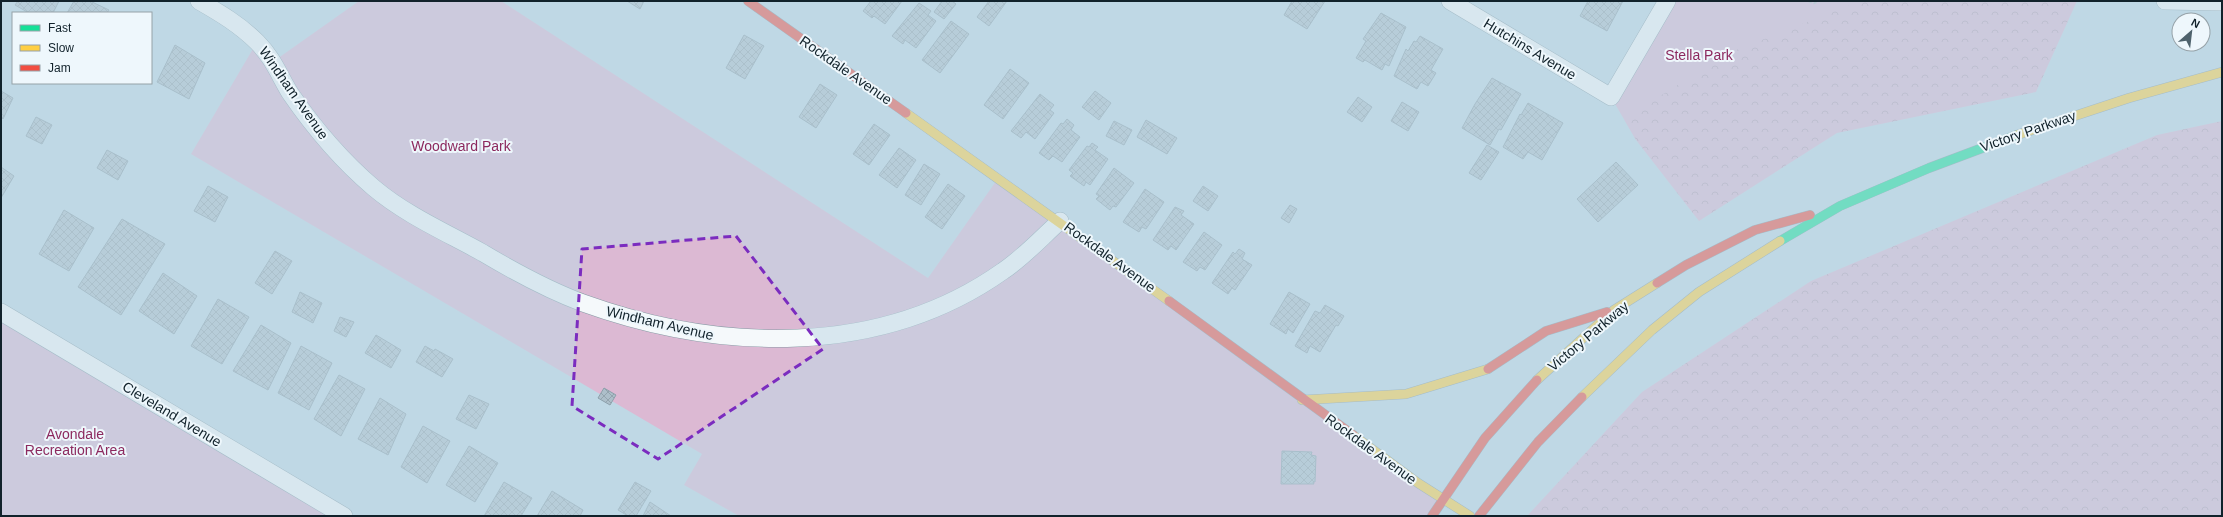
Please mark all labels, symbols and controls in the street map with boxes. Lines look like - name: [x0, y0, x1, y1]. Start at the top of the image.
- legend: [12, 12, 152, 84]
- north arrow: [2171, 12, 2211, 52]
- street label: Hutchins Avenue: [1481, 15, 1579, 83]
- text: N: [2189, 16, 2202, 30]
- text: Fast: [48, 21, 72, 35]
- street label: Rockdale Avenue: [797, 32, 895, 108]
- text: Slow: [48, 41, 74, 55]
- street label: Windham Avenue: [256, 44, 332, 143]
- park label: Stella Park: [1665, 47, 1734, 63]
- text: Jam: [48, 61, 71, 75]
- street label: Victory Parkway: [1978, 107, 2078, 155]
- park label: Woodward Park: [411, 138, 512, 154]
- street label: Rockdale Avenue: [1061, 219, 1159, 296]
- street label: Victory Parkway: [1545, 298, 1631, 374]
- street label: Windham Avenue: [605, 303, 715, 343]
- street label: Cleveland Avenue: [120, 378, 225, 450]
- street label: Rockdale Avenue: [1322, 411, 1420, 488]
- park label: Avondale Recreation Area: [25, 426, 125, 458]

